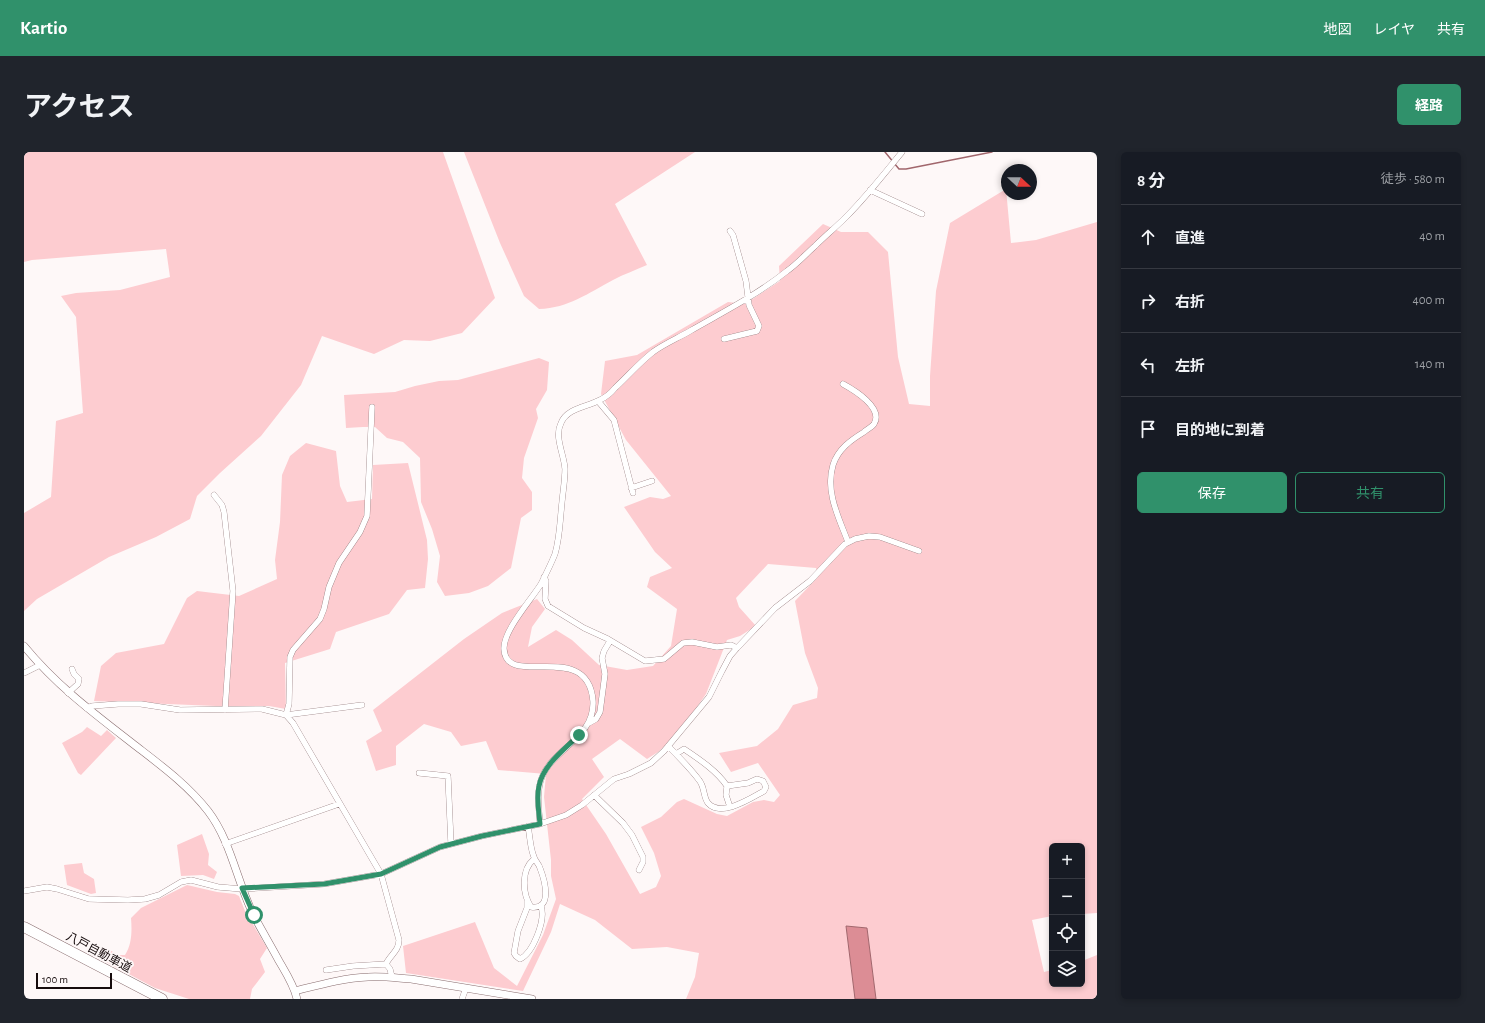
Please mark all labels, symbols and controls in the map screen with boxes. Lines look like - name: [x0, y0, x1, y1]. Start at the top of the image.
- text: Kartio: [20, 19, 67, 38]
- text: 地図: [1323, 23, 1351, 37]
- text: レイヤ: [1373, 23, 1415, 37]
- text: 共有: [1437, 23, 1465, 37]
- button: 経路: [1397, 84, 1461, 125]
- text: アクセス: [24, 94, 135, 122]
- north arrow: [1001, 164, 1037, 200]
- text: 8 分: [1137, 172, 1165, 189]
- text: 徒歩 · 580 m: [1381, 173, 1445, 186]
- icon: ahead: [1137, 226, 1159, 248]
- text: 40 m: [1419, 230, 1445, 243]
- text: 直進: [1175, 231, 1205, 246]
- icon: right: [1137, 290, 1159, 312]
- text: 400 m: [1412, 294, 1445, 307]
- text: 右折: [1175, 295, 1205, 310]
- icon: left: [1137, 354, 1159, 376]
- text: 140 m: [1415, 358, 1445, 371]
- text: 左折: [1175, 359, 1205, 374]
- icon: arrive: [1137, 418, 1159, 440]
- text: 目的地に到着: [1175, 423, 1265, 438]
- button: 保存: [1137, 472, 1287, 513]
- button: 共有: [1295, 472, 1445, 513]
- route end: [570, 726, 588, 744]
- map controls: [1049, 843, 1085, 987]
- button: +: [1049, 843, 1085, 879]
- button: −: [1049, 879, 1085, 915]
- route start: [245, 906, 263, 924]
- button: locate: [1049, 915, 1085, 951]
- street label: 八戸自動車道: [64, 929, 134, 974]
- button: layers: [1049, 951, 1085, 987]
- scale bar: [36, 971, 112, 990]
- text: 100 m: [42, 974, 68, 985]

